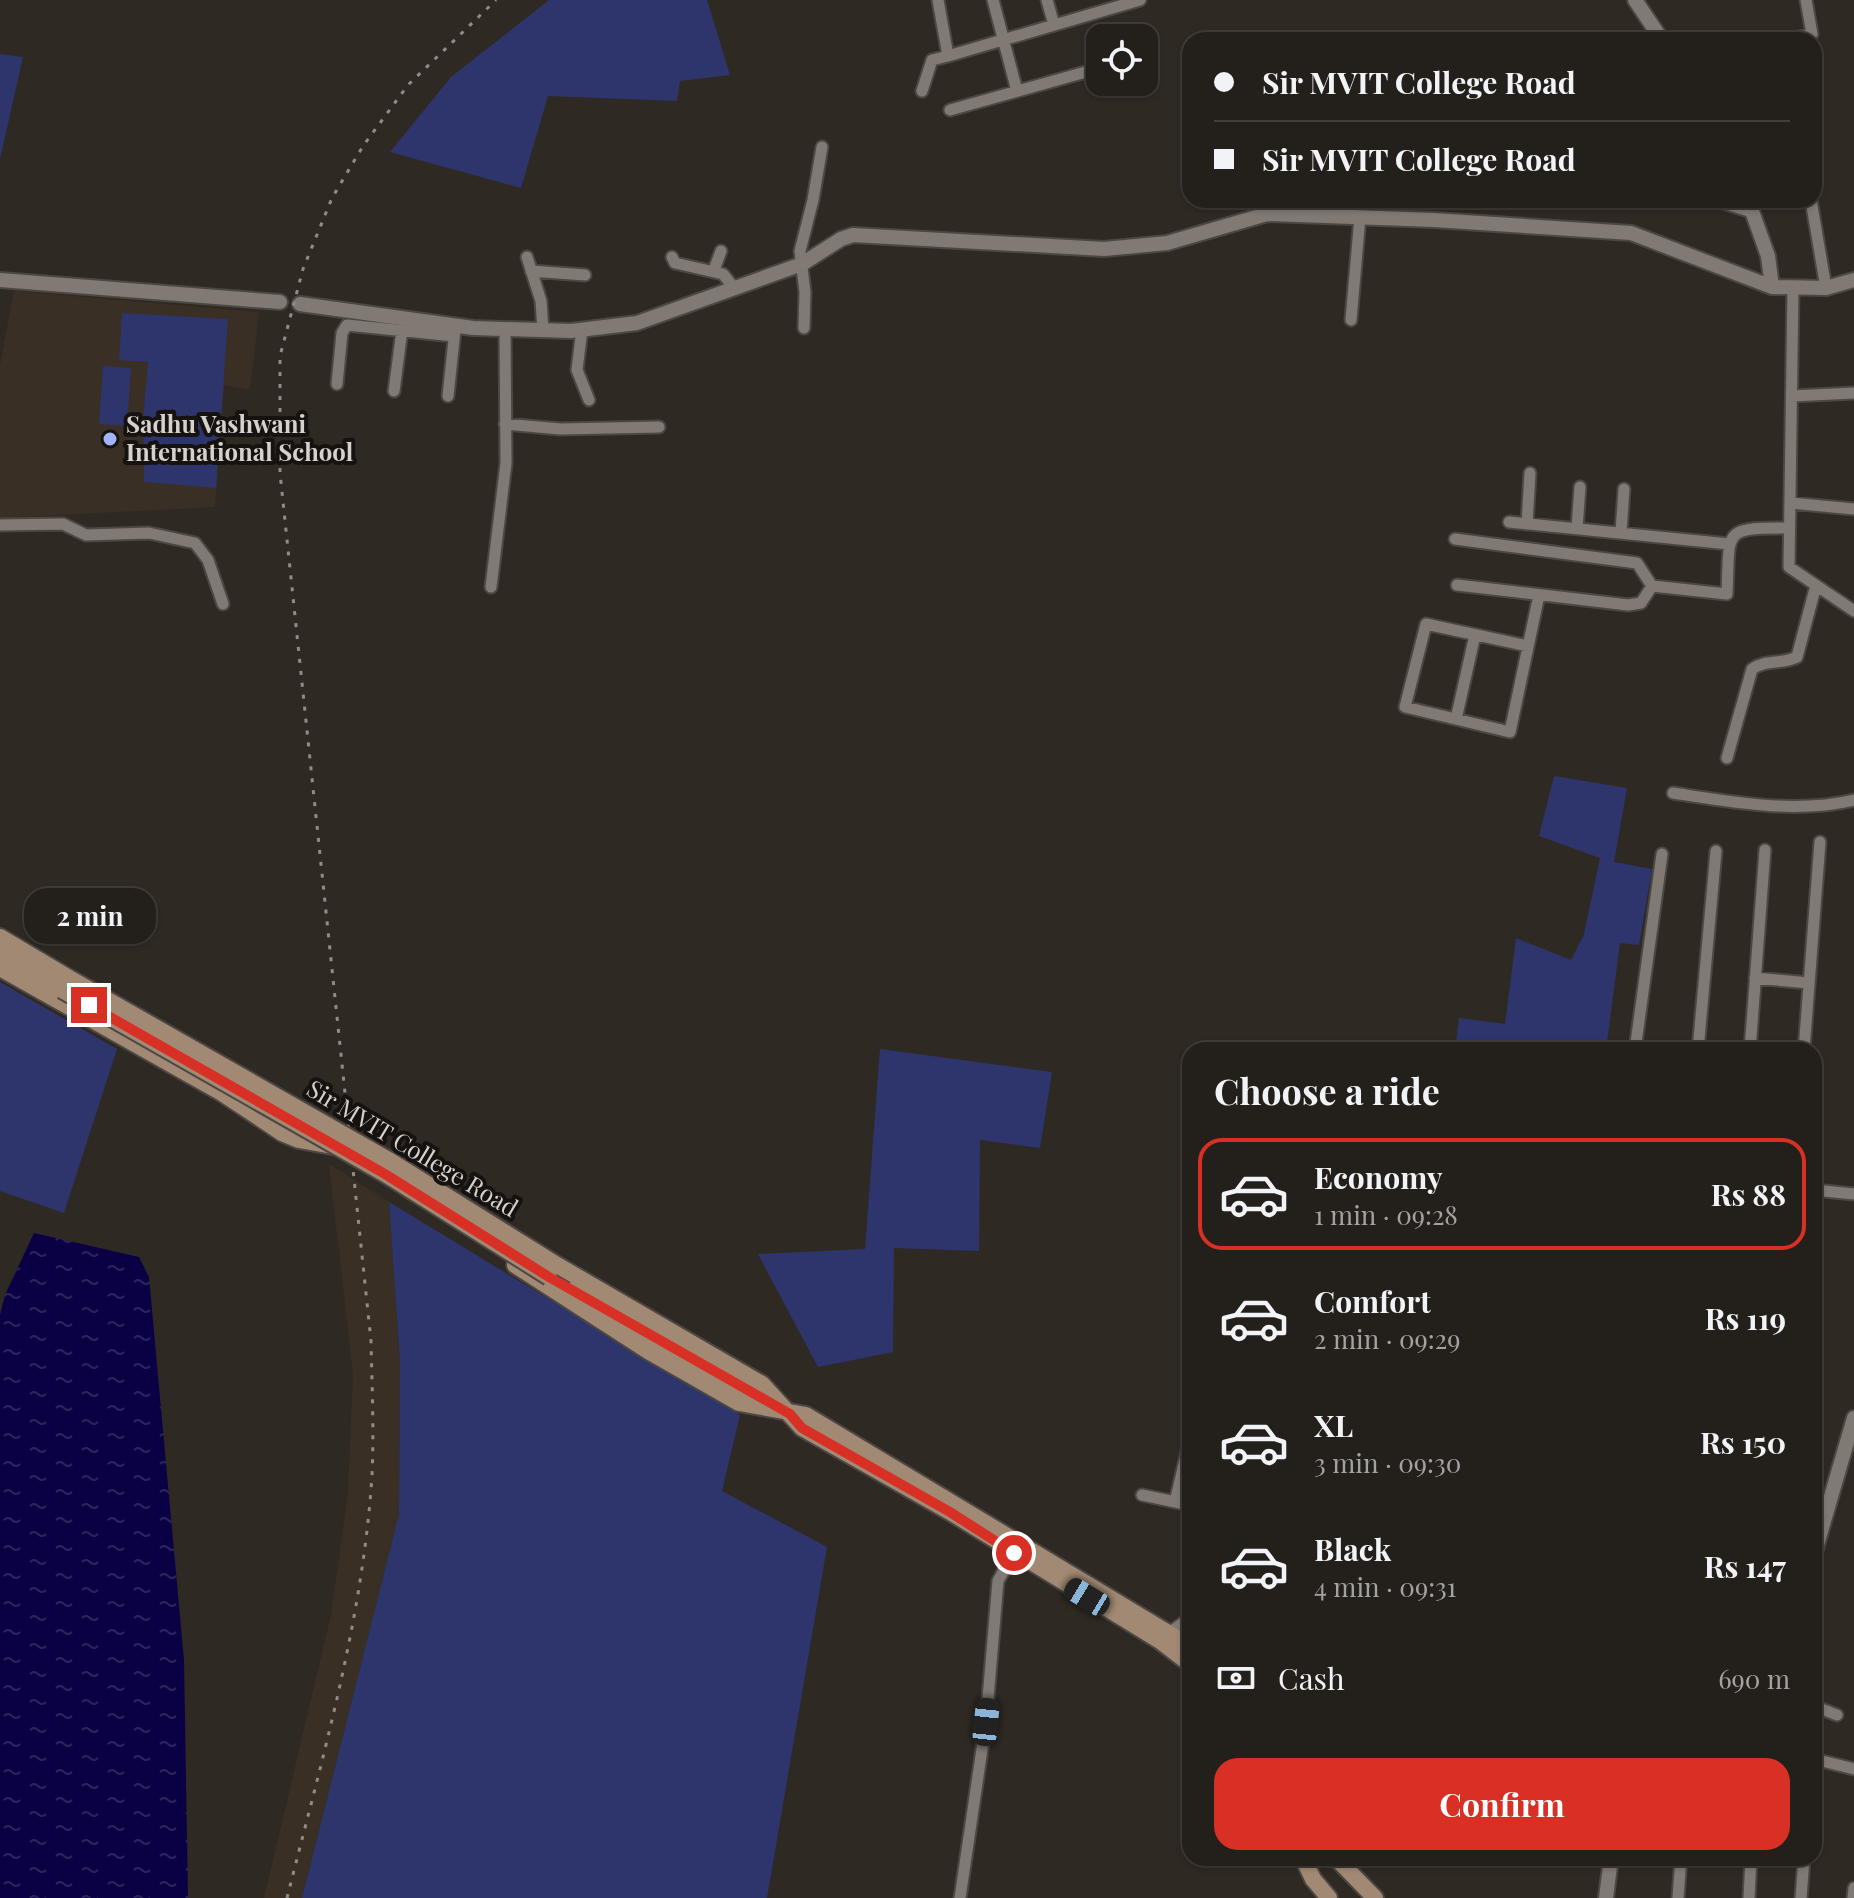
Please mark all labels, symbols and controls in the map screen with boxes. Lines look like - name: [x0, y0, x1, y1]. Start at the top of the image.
- map controls: [1086, 24, 1158, 96]
- button: locate: [1086, 24, 1158, 96]
- text: Sir MVIT College Road: [1262, 62, 1576, 102]
- text: Sir MVIT College Road: [1262, 139, 1576, 179]
- place label: Sadhu Vashwani International School: [126, 407, 354, 467]
- marker: Sadhu Vashwani International School: [101, 430, 119, 448]
- callout: 2 min: [23, 889, 155, 945]
- text: 2 min: [56, 898, 124, 933]
- route end: [71, 987, 107, 1023]
- text: Choose a ride: [1214, 1066, 1440, 1114]
- street label: Sir MVIT College Road: [302, 1072, 525, 1223]
- text: Economy: [1314, 1157, 1443, 1197]
- icon: car: [1218, 1158, 1290, 1230]
- text: Rs 88: [1711, 1174, 1786, 1214]
- text: 1 min · 09:28: [1314, 1197, 1458, 1232]
- text: Comfort: [1314, 1281, 1431, 1321]
- icon: car: [1218, 1282, 1290, 1354]
- text: Rs 119: [1705, 1298, 1786, 1338]
- text: 2 min · 09:29: [1314, 1321, 1460, 1356]
- text: XL: [1314, 1405, 1353, 1445]
- icon: car: [1218, 1406, 1290, 1478]
- text: Rs 150: [1700, 1422, 1786, 1462]
- text: 3 min · 09:30: [1314, 1445, 1461, 1480]
- text: Black: [1314, 1529, 1391, 1569]
- icon: car: [1218, 1530, 1290, 1602]
- route start: [996, 1535, 1032, 1571]
- text: Rs 147: [1704, 1546, 1786, 1586]
- text: 4 min · 09:31: [1314, 1569, 1456, 1604]
- car: [1060, 1574, 1114, 1620]
- icon: cash: [1214, 1656, 1258, 1700]
- text: Cash: [1278, 1658, 1345, 1698]
- text: 690 m: [1718, 1661, 1790, 1696]
- car: [972, 1697, 1000, 1747]
- button: Confirm: [1214, 1758, 1790, 1850]

